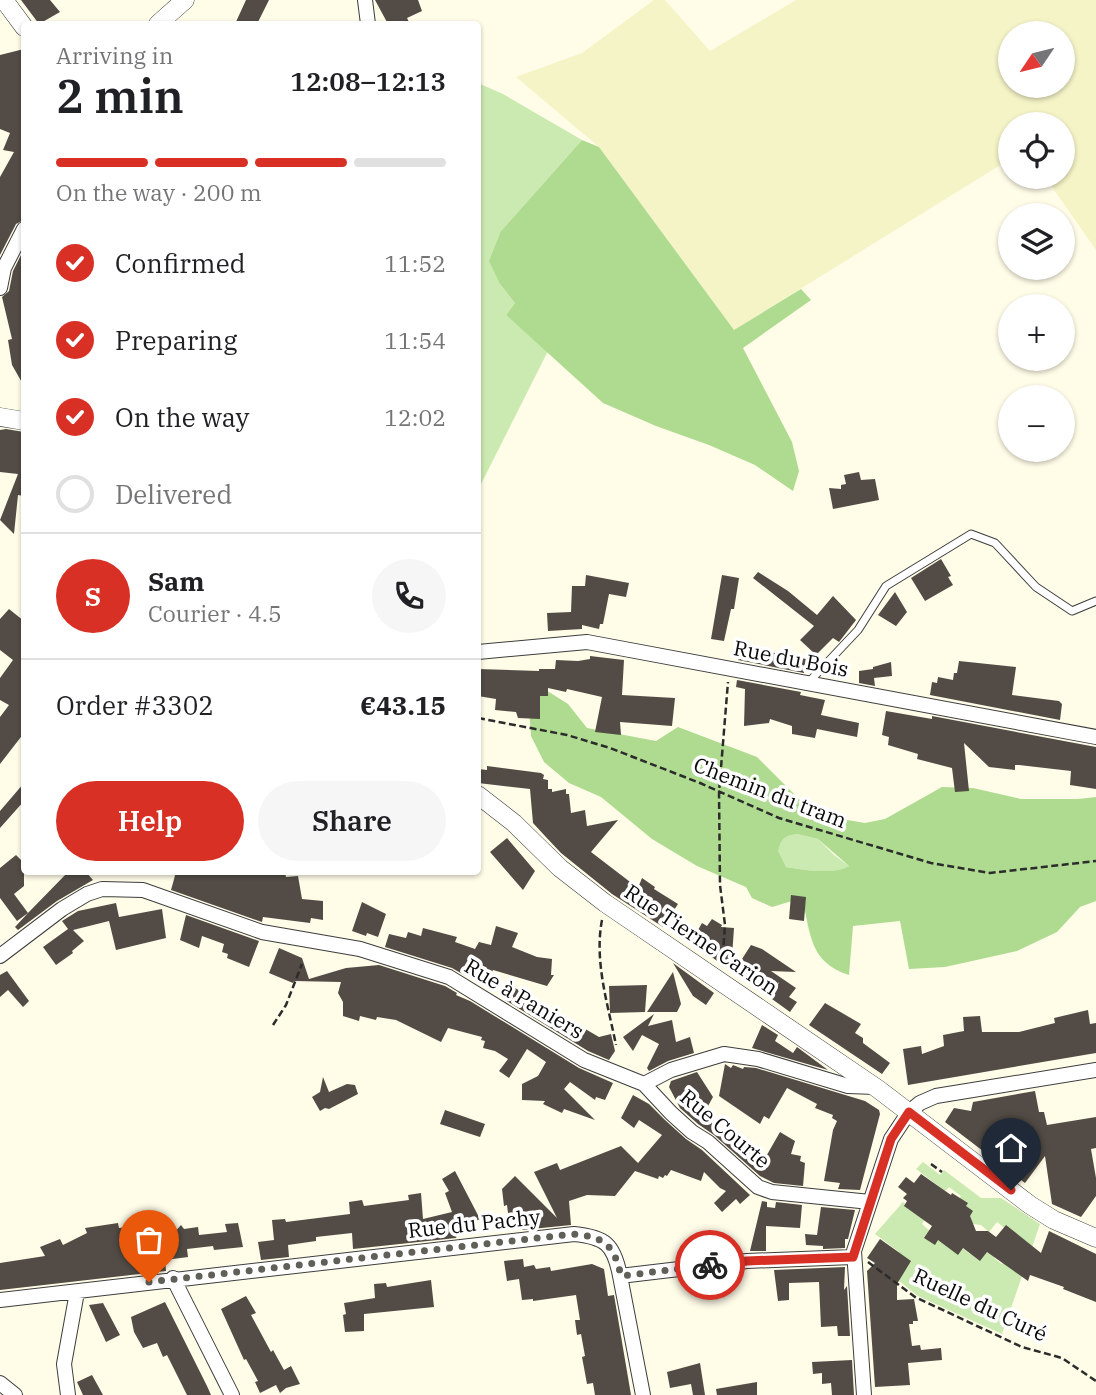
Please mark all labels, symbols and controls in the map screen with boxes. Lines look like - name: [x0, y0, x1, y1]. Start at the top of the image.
- north arrow: [998, 21, 1074, 98]
- map controls: [998, 21, 1075, 462]
- text: Arriving in: [56, 40, 173, 70]
- text: 12:08–12:13: [290, 64, 446, 98]
- text: 2 min: [56, 66, 184, 126]
- button: locate: [998, 112, 1075, 189]
- text: On the way · 200 m: [56, 177, 262, 207]
- button: layers: [998, 203, 1075, 280]
- icon: check: [56, 244, 94, 282]
- text: Confirmed: [115, 246, 246, 280]
- text: 11:52: [384, 248, 446, 278]
- button: +: [998, 294, 1075, 371]
- icon: check: [56, 321, 94, 359]
- text: Preparing: [115, 323, 237, 357]
- text: 11:54: [384, 325, 446, 355]
- button: −: [998, 385, 1075, 462]
- icon: check: [56, 398, 94, 436]
- text: On the way: [115, 400, 249, 434]
- text: 12:02: [384, 402, 446, 432]
- text: Delivered: [115, 477, 232, 511]
- button: phone: [372, 559, 446, 633]
- text: Sam: [148, 564, 204, 598]
- text: S: [85, 579, 101, 613]
- text: Courier · 4.5: [148, 598, 282, 628]
- street label: Rue du Bois: [731, 633, 851, 683]
- text: Order #3302: [56, 688, 214, 722]
- text: €43.15: [360, 688, 446, 722]
- street label: Chemin du tram: [690, 750, 851, 834]
- button: Help: [56, 781, 244, 861]
- button: Share: [258, 781, 446, 861]
- street label: Rue Tierne Carion: [619, 877, 784, 1001]
- street label: Rue à Paniers: [460, 951, 589, 1045]
- street label: Rue Courte: [675, 1082, 777, 1174]
- pin: [981, 1118, 1041, 1190]
- icon: home: [992, 1129, 1030, 1167]
- street label: Rue du Pachy: [406, 1202, 542, 1244]
- pin: [119, 1210, 179, 1282]
- icon: bag: [130, 1221, 168, 1259]
- courier: [675, 1230, 745, 1300]
- icon: bike: [691, 1246, 729, 1284]
- street label: Ruelle du Curé: [909, 1261, 1052, 1347]

